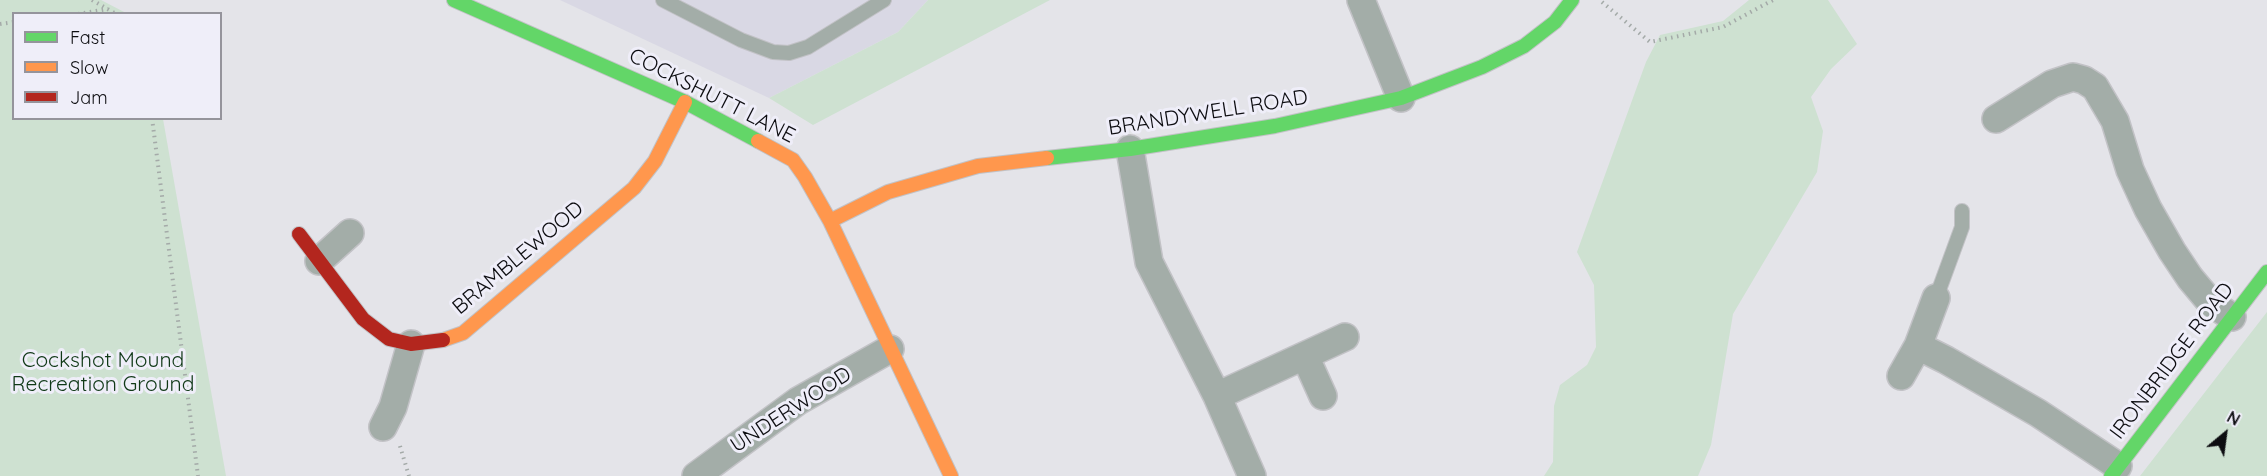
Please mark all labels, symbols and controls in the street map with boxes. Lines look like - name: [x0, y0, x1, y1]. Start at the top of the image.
- legend: [12, 12, 222, 120]
- text: Fast: [70, 26, 105, 49]
- street label: COCKSHUTT LANE: [625, 43, 799, 149]
- text: Slow: [70, 56, 108, 79]
- street label: BRANDYWELL ROAD: [1106, 85, 1310, 141]
- text: Jam: [70, 86, 108, 109]
- street label: BRAMBLEWOOD: [447, 196, 589, 320]
- street label: IRONBRIDGE ROAD: [2105, 278, 2239, 444]
- park label: Cockshot Mound Recreation Ground: [12, 348, 194, 398]
- street label: UNDERWOOD: [726, 362, 856, 458]
- north arrow: [2195, 404, 2255, 464]

